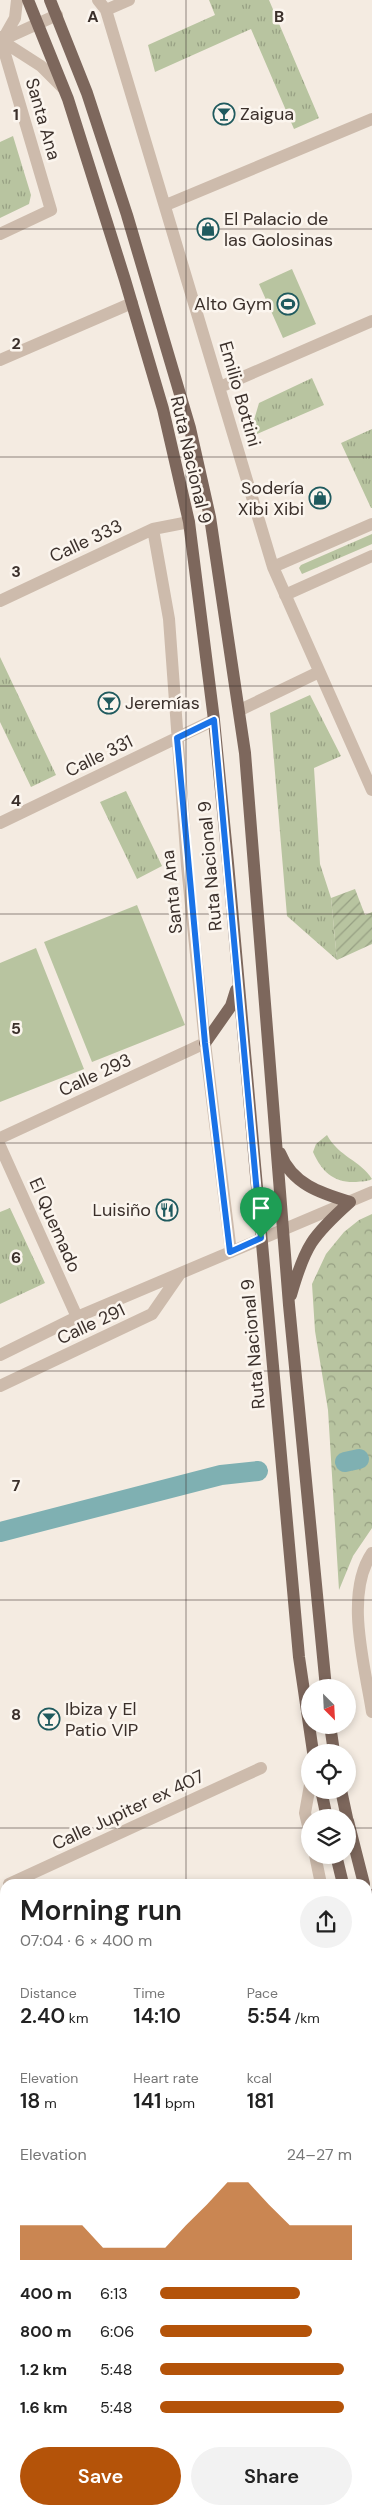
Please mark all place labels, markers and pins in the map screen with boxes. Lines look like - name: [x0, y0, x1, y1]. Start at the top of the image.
- bar icon: Zaigua: [212, 102, 236, 126]
- place label: Zaigua: [240, 102, 294, 126]
- place label: El Palacio de las Golosinas: [224, 207, 333, 252]
- shop icon: El Palacio de las Golosinas: [196, 217, 220, 241]
- place label: Alto Gym: [194, 292, 272, 316]
- sports icon: Alto Gym: [276, 292, 300, 316]
- place label: Sodería Xibi Xibi: [238, 476, 304, 521]
- shop icon: Sodería Xibi Xibi: [308, 486, 332, 510]
- bar icon: Jeremías: [97, 691, 121, 715]
- place label: Jeremías: [125, 691, 200, 715]
- pin: [240, 1187, 282, 1238]
- place label: Luisiño: [93, 1198, 151, 1222]
- restaurant icon: Luisiño: [155, 1198, 179, 1222]
- place label: Ibiza y El Patio VIP: [65, 1697, 138, 1742]
- bar icon: Ibiza y El Patio VIP: [37, 1707, 61, 1731]

